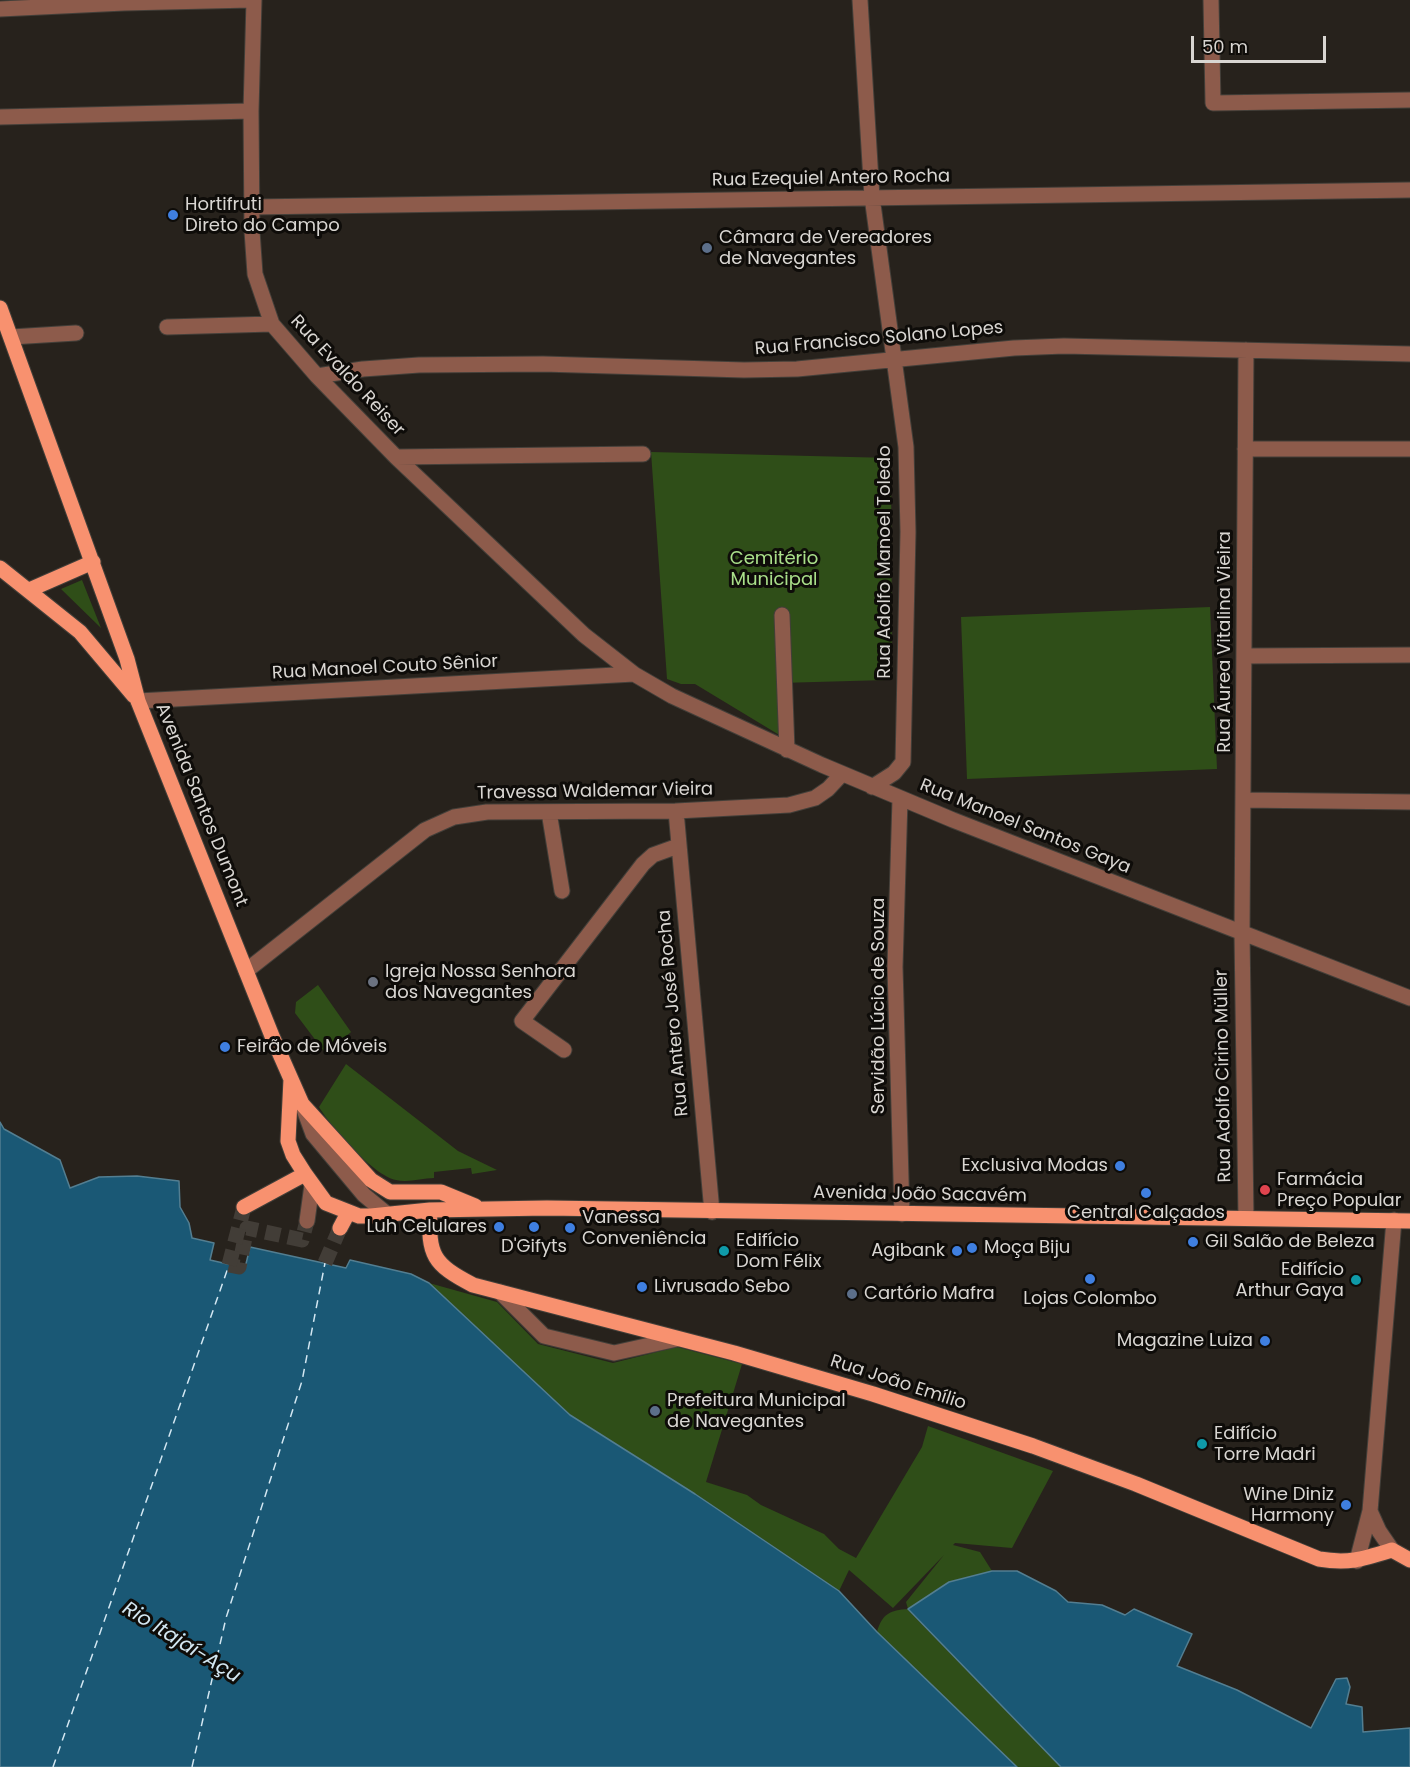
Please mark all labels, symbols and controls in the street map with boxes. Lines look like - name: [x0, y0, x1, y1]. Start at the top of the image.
- scale bar: [1194, 24, 1329, 62]
- text: 50 m: [1202, 34, 1248, 59]
- street label: Rua Ezequiel Antero Rocha: [712, 166, 950, 192]
- place label: Hortifruti Direto do Campo: [185, 194, 340, 236]
- marker: Hortifruti Direto do Campo: [166, 208, 180, 222]
- place label: Câmara de Vereadores de Navegantes: [719, 227, 932, 270]
- marker: Câmara de Vereadores de Navegantes: [700, 241, 714, 255]
- street label: Rua Evaldo Reiser: [285, 311, 409, 441]
- street label: Rua Francisco Solano Lopes: [754, 317, 1004, 361]
- street label: Rua Adolfo Manoel Toledo: [874, 445, 896, 679]
- street label: Rua Áurea Vitalina Vieira: [1214, 531, 1236, 753]
- park label: Cemitério Municipal: [730, 548, 818, 590]
- street label: Rua Manoel Couto Sênior: [271, 651, 499, 685]
- street label: Avenida Santos Dumont: [150, 700, 252, 910]
- street label: Rua Manoel Santos Gaya: [916, 775, 1134, 879]
- street label: Travessa Waldemar Vieira: [477, 779, 713, 805]
- street label: Servidão Lúcio de Souza: [868, 898, 890, 1114]
- street label: Rua Antero José Rocha: [654, 909, 694, 1117]
- place label: Igreja Nossa Senhora dos Navegantes: [385, 961, 576, 1004]
- street label: Rua Adolfo Cirino Müller: [1211, 969, 1237, 1183]
- marker: Igreja Nossa Senhora dos Navegantes: [366, 975, 380, 989]
- place label: Feirão de Móveis: [237, 1036, 387, 1058]
- marker: Feirão de Móveis: [218, 1040, 232, 1054]
- place label: Exclusiva Modas: [962, 1155, 1108, 1177]
- marker: Exclusiva Modas: [1113, 1159, 1127, 1173]
- place label: Farmácia Preço Popular: [1277, 1169, 1401, 1212]
- street label: Avenida João Sacavém: [813, 1182, 1027, 1208]
- marker: Farmácia Preço Popular: [1258, 1183, 1272, 1197]
- marker: Central Calçados: [1139, 1186, 1153, 1200]
- place label: Central Calçados: [1067, 1202, 1225, 1224]
- place label: Vanessa Conveniência: [582, 1207, 706, 1250]
- place label: Luh Celulares: [367, 1216, 487, 1238]
- marker: Luh Celulares: [492, 1220, 506, 1234]
- marker: D'Gifyts: [527, 1220, 541, 1234]
- marker: Vanessa Conveniência: [563, 1221, 577, 1235]
- place label: Edifício Dom Félix: [736, 1230, 821, 1272]
- place label: Gil Salão de Beleza: [1205, 1231, 1375, 1253]
- marker: Gil Salão de Beleza: [1186, 1235, 1200, 1249]
- place label: D'Gifyts: [501, 1236, 567, 1258]
- place label: Moça Biju: [984, 1237, 1070, 1259]
- place label: Agibank: [871, 1240, 945, 1262]
- marker: Moça Biju: [965, 1241, 979, 1255]
- marker: Edifício Dom Félix: [717, 1244, 731, 1258]
- marker: Agibank: [950, 1244, 964, 1258]
- place label: Edifício Arthur Gaya: [1236, 1259, 1344, 1302]
- marker: Lojas Colombo: [1083, 1272, 1097, 1286]
- marker: Edifício Arthur Gaya: [1349, 1273, 1363, 1287]
- place label: Livrusado Sebo: [654, 1276, 790, 1298]
- marker: Livrusado Sebo: [635, 1280, 649, 1294]
- place label: Cartório Mafra: [864, 1283, 995, 1305]
- marker: Cartório Mafra: [845, 1287, 859, 1301]
- place label: Lojas Colombo: [1023, 1288, 1157, 1310]
- place label: Magazine Luiza: [1117, 1330, 1253, 1352]
- marker: Magazine Luiza: [1258, 1334, 1272, 1348]
- street label: Rua João Emílio: [827, 1351, 969, 1415]
- place label: Prefeitura Municipal de Navegantes: [667, 1390, 846, 1432]
- marker: Prefeitura Municipal de Navegantes: [648, 1404, 662, 1418]
- place label: Edifício Torre Madri: [1214, 1423, 1316, 1466]
- marker: Edifício Torre Madri: [1195, 1437, 1209, 1451]
- place label: Wine Diniz Harmony: [1243, 1484, 1334, 1526]
- marker: Wine Diniz Harmony: [1339, 1498, 1353, 1512]
- water label: Rio Itajaí-Açu: [118, 1597, 244, 1689]

